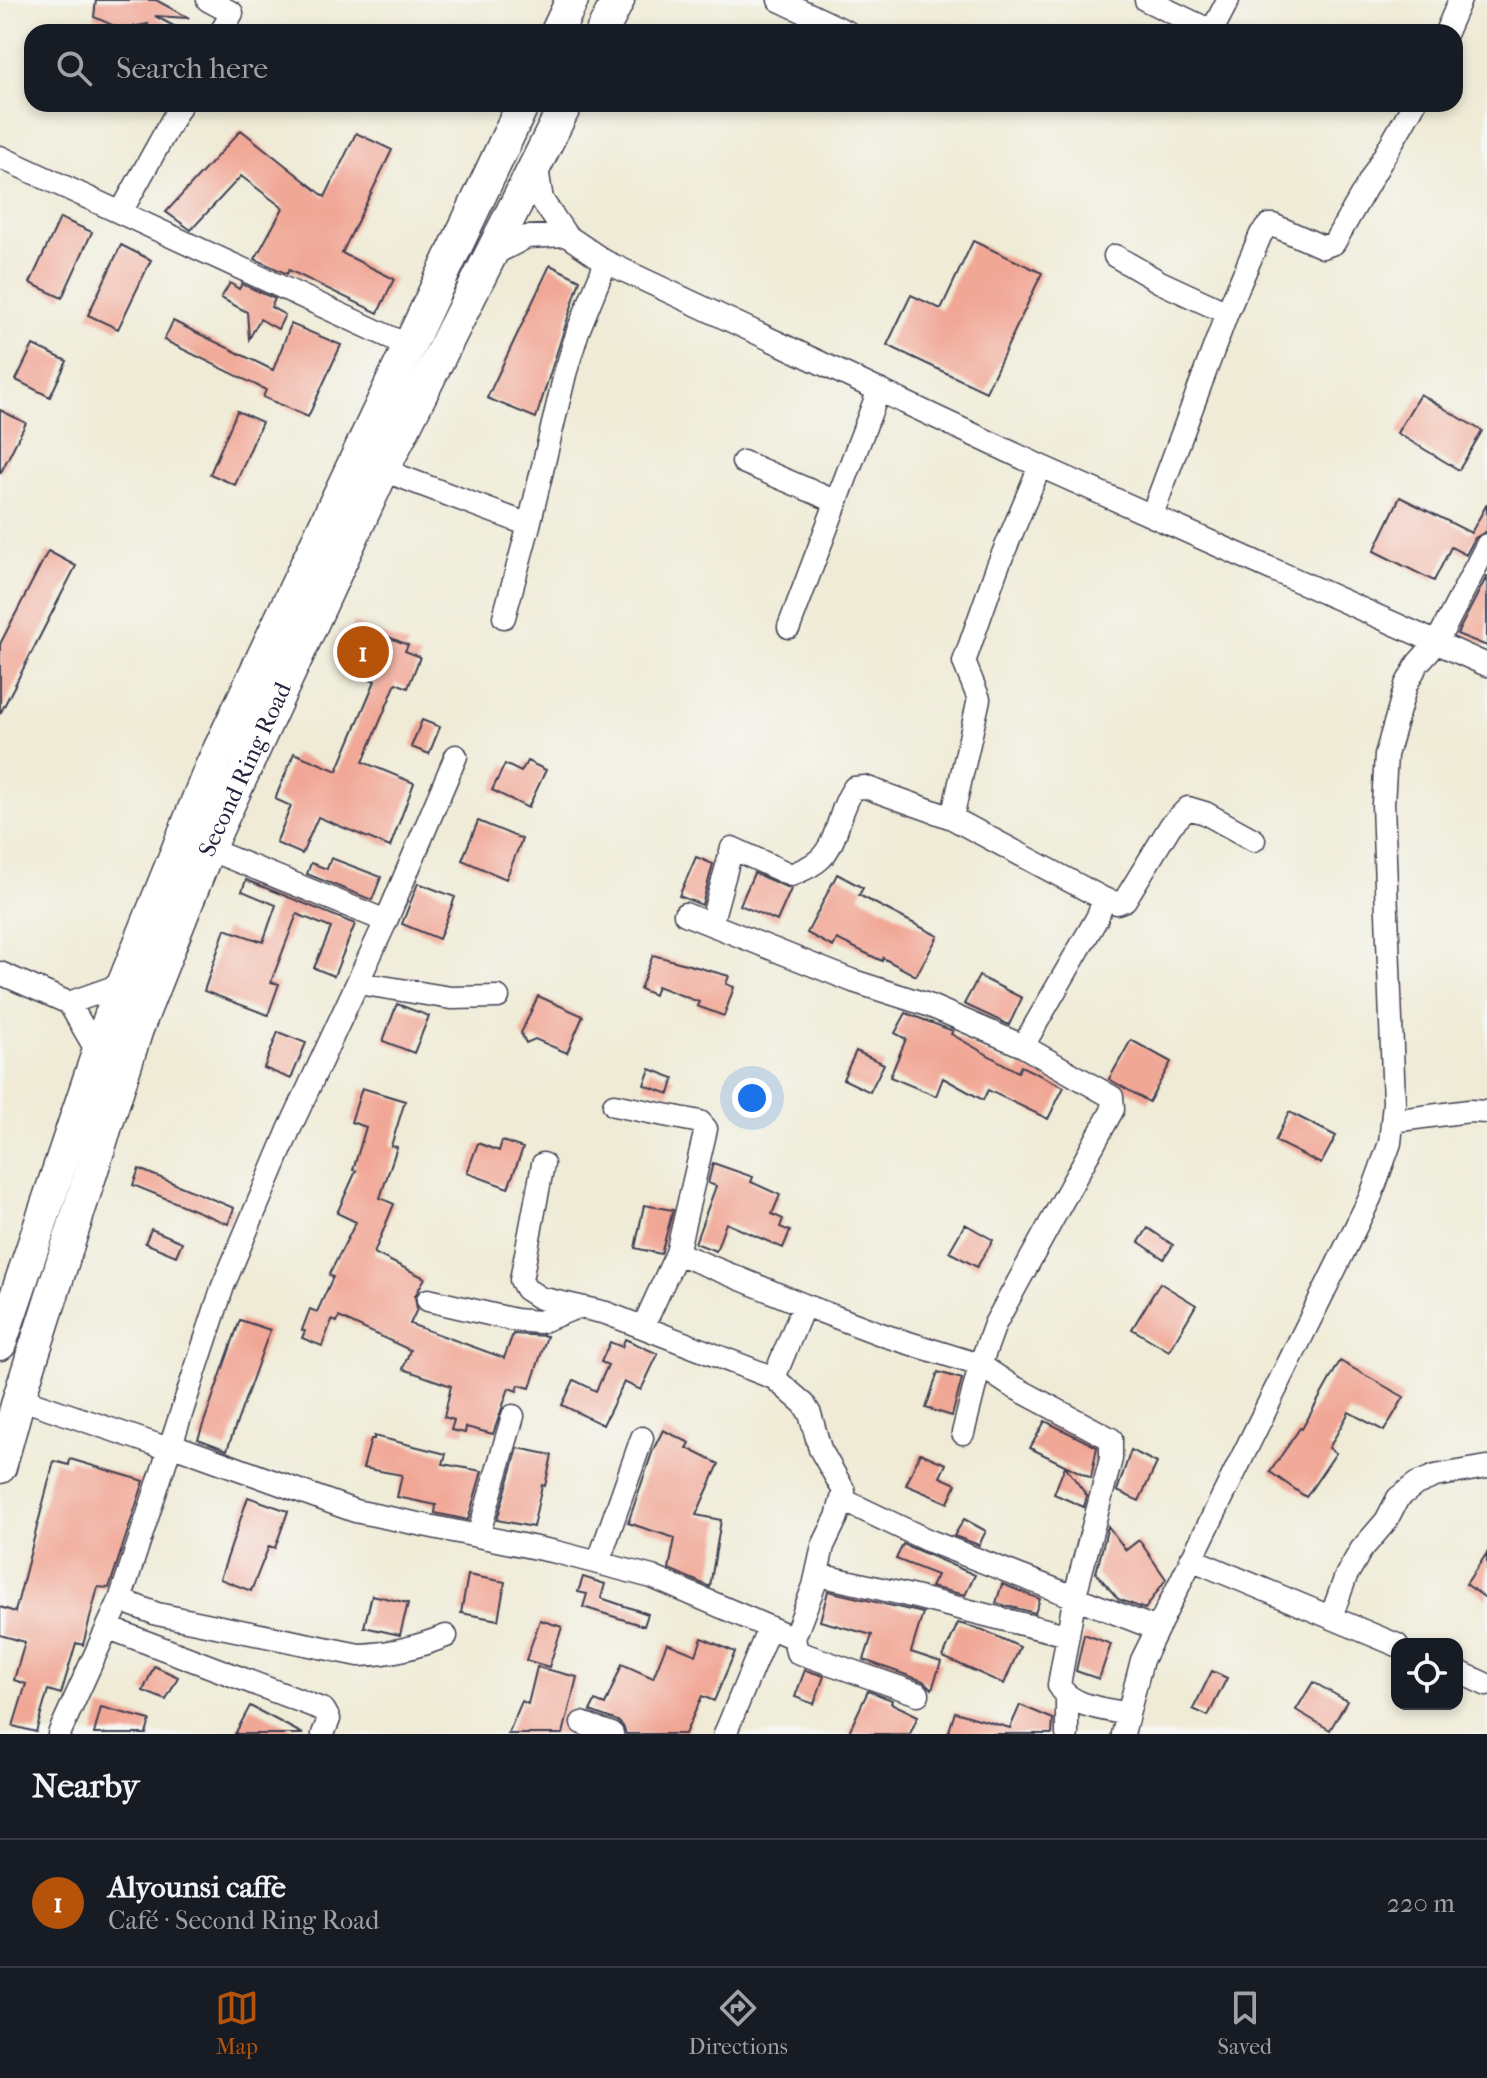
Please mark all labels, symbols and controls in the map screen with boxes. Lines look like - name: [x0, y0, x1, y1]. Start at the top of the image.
- search box: [24, 24, 1463, 112]
- icon: search: [52, 46, 96, 90]
- text: Search here: [116, 51, 268, 86]
- pin: 1: [337, 622, 389, 682]
- street label: Second Ring Road: [192, 677, 297, 861]
- your location: [732, 1078, 772, 1118]
- map controls: [1391, 1638, 1463, 1710]
- button: locate: [1391, 1638, 1463, 1710]
- text: Nearby: [32, 1766, 139, 1806]
- text: Alyounsi caffe: [108, 1870, 286, 1905]
- text: 1: [53, 1888, 63, 1919]
- text: 220 m: [1387, 1888, 1455, 1919]
- text: Café · Second Ring Road: [108, 1905, 379, 1936]
- tab: Map: [215, 1986, 259, 2060]
- tab: Directions: [689, 1986, 788, 2060]
- tab: Saved: [1218, 1986, 1272, 2060]

